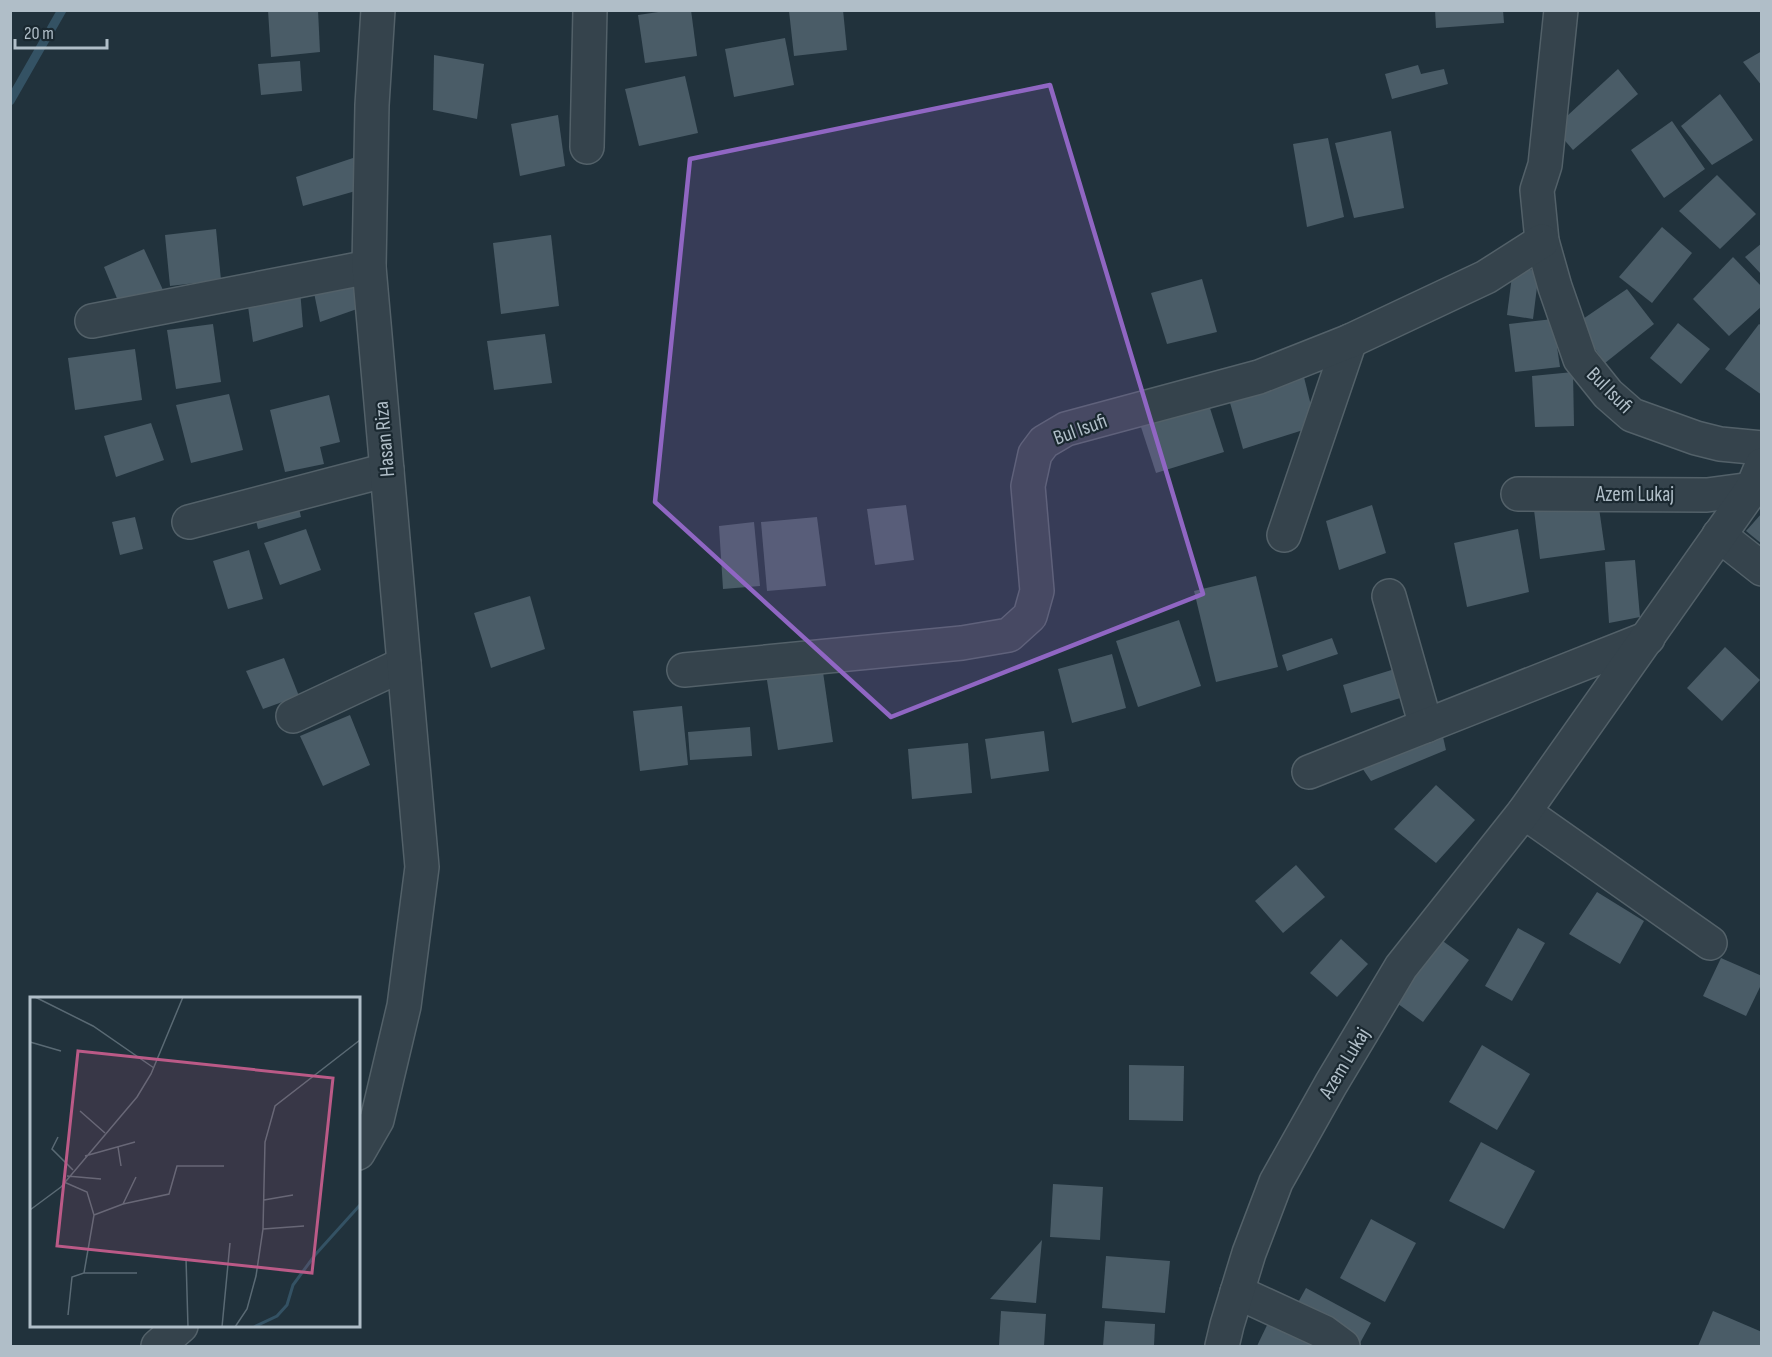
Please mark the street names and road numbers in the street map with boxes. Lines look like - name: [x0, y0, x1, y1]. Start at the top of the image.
- street label: Bul Isufi: [1581, 362, 1638, 419]
- street label: Hasan Riza: [369, 400, 400, 478]
- street label: Bul Isufi: [1050, 408, 1110, 451]
- street label: Azem Lukaj: [1595, 482, 1674, 507]
- street label: Azem Lukaj: [1313, 1023, 1375, 1104]

